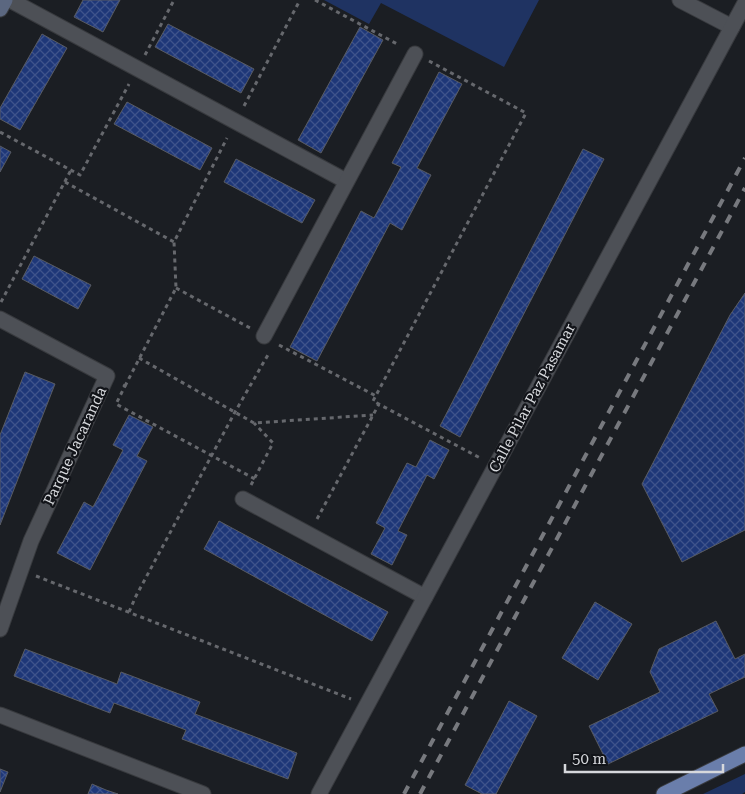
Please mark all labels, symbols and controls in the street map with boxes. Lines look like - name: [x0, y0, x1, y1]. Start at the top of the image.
- street label: Calle Pilar Paz Pasamar: [485, 320, 579, 476]
- street label: Parque Jacaranda: [40, 384, 110, 508]
- scale bar: [565, 742, 722, 774]
- text: 50 m: [572, 750, 607, 768]

